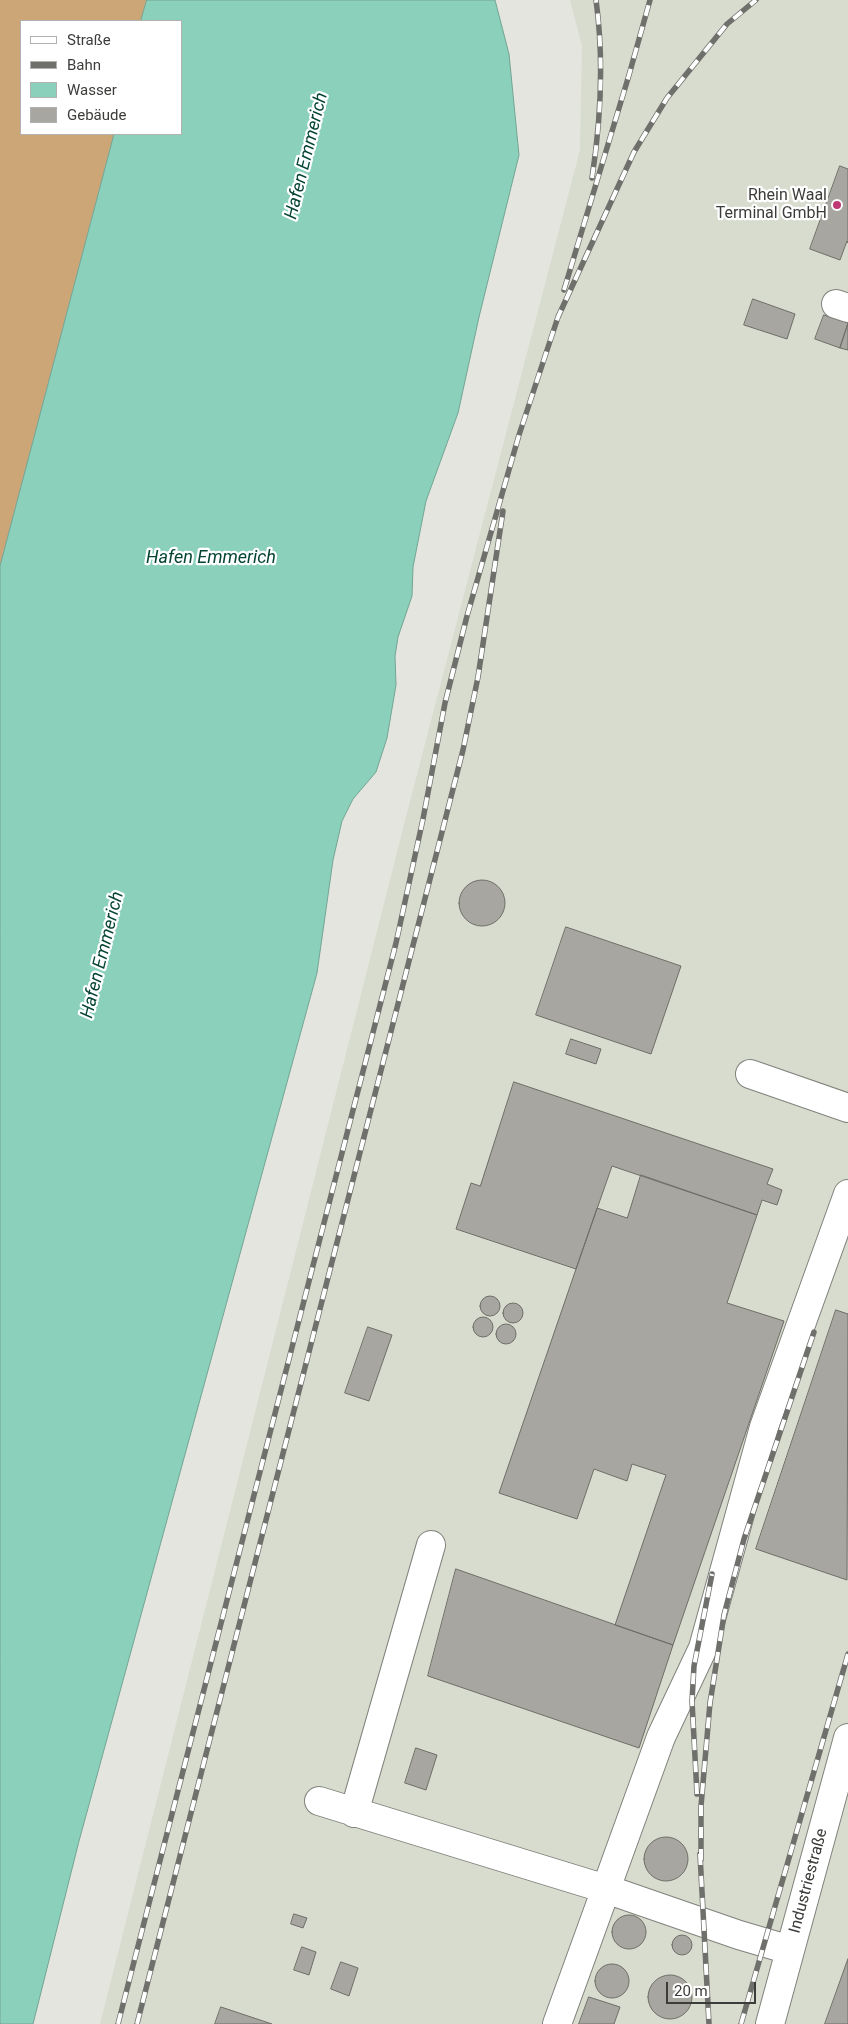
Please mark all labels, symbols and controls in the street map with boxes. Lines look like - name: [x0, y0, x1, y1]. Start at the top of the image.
- legend: [20, 20, 182, 135]
- text: Straße: [67, 31, 111, 49]
- text: Bahn: [67, 56, 101, 74]
- text: Wasser: [67, 81, 117, 99]
- water label: Hafen Emmerich: [281, 90, 333, 222]
- text: Gebäude: [67, 106, 126, 124]
- place label: Rhein Waal Terminal GmbH: [716, 186, 827, 224]
- marker: Rhein Waal Terminal GmbH: [831, 199, 843, 211]
- water label: Hafen Emmerich: [146, 547, 276, 569]
- water label: Hafen Emmerich: [77, 889, 129, 1021]
- street label: Industriestraße: [786, 1827, 832, 1935]
- scale bar: [668, 1972, 758, 2004]
- text: 20 m: [674, 1982, 708, 2000]

